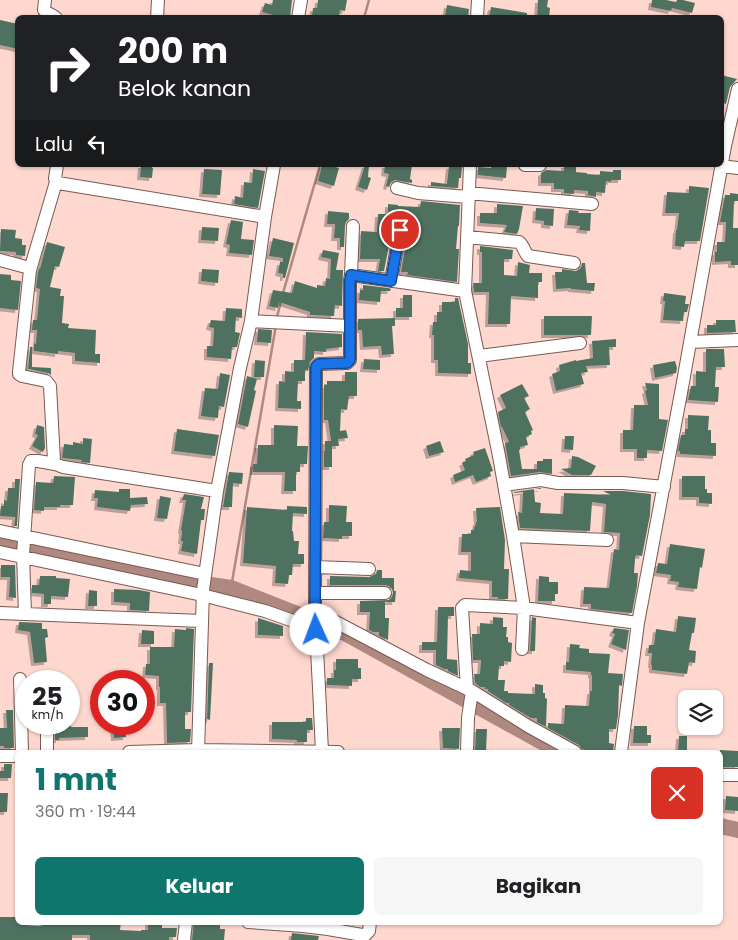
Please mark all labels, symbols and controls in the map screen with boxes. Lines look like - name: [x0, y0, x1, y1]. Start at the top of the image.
- text: 200 m: [118, 26, 228, 75]
- icon: right: [35, 35, 100, 100]
- text: Belok kanan: [118, 73, 251, 104]
- icon: left: [83, 130, 111, 158]
- text: Lalu: [35, 131, 73, 158]
- pin: [379, 209, 421, 251]
- icon: arrive: [386, 216, 414, 244]
- position arrow: [289, 603, 341, 655]
- speed limit sign: 30: [90, 670, 155, 735]
- text: 25: [32, 679, 63, 714]
- map controls: [678, 690, 723, 735]
- button: layers: [678, 690, 723, 735]
- text: km/h: [32, 706, 63, 723]
- text: 1 mnt: [35, 758, 117, 801]
- button: close: [651, 767, 703, 819]
- text: 360 m · 19:44: [35, 800, 136, 823]
- button: Keluar: [35, 857, 364, 915]
- button: Bagikan: [374, 857, 703, 915]

